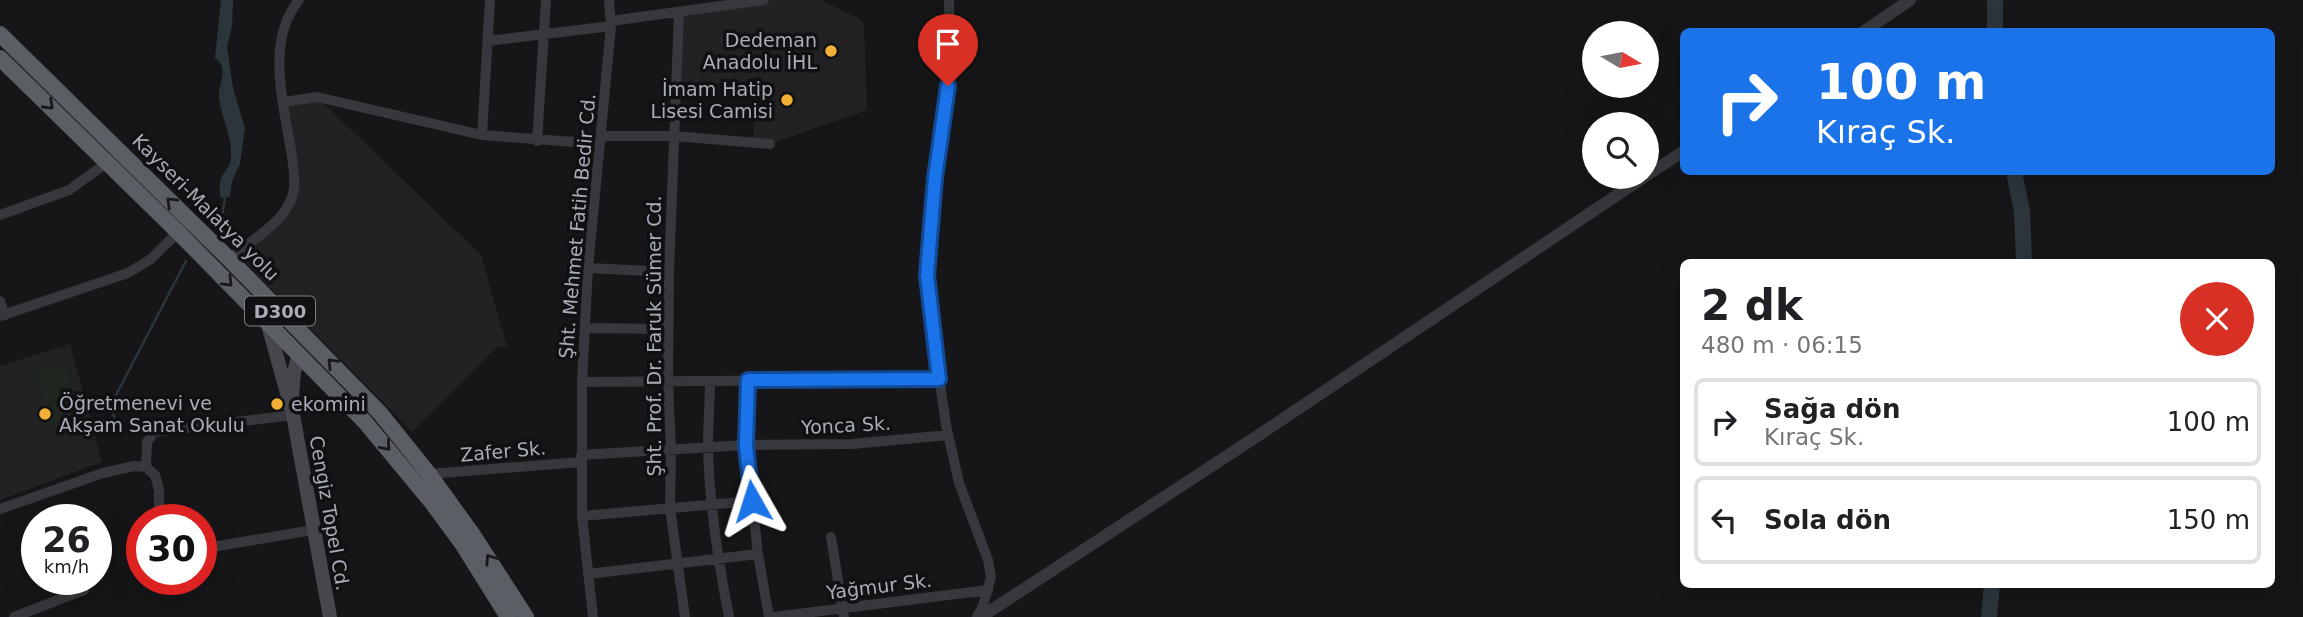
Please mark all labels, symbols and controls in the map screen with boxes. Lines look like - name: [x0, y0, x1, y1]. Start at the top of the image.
- pin: [918, 14, 978, 86]
- north arrow: [1582, 21, 1659, 98]
- map controls: [1582, 21, 1659, 189]
- icon: arrive: [929, 25, 967, 63]
- place label: Dedeman Anadolu İHL: [703, 29, 817, 73]
- marker: Dedeman Anadolu İHL: [823, 43, 839, 59]
- text: 100 m: [1816, 54, 1986, 111]
- icon: right: [1701, 56, 1792, 147]
- place label: İmam Hatip Lisesi Camisi: [650, 78, 773, 122]
- street label: Şht. Mehmet Fatih Bedir Cd.: [554, 92, 600, 360]
- marker: İmam Hatip Lisesi Camisi: [779, 92, 795, 108]
- one-way arrow: [41, 97, 54, 110]
- button: search: [1582, 112, 1659, 189]
- text: Kıraç Sk.: [1816, 113, 1955, 151]
- street label: Kayseri-Malatya yolu: [128, 129, 284, 285]
- street label: Şht. Prof. Dr. Faruk Sümer Cd.: [643, 195, 665, 477]
- one-way arrow: [166, 197, 179, 210]
- one-way arrow: [220, 274, 233, 287]
- text: 2 dk: [1701, 281, 1803, 330]
- button: close: [2180, 282, 2254, 356]
- road number: D300: [245, 296, 315, 326]
- text: 480 m · 06:15: [1701, 332, 1863, 358]
- one-way arrow: [327, 358, 340, 371]
- place label: Öğretmenevi ve Akşam Sanat Okulu: [59, 392, 245, 436]
- place label: ekomini: [291, 393, 366, 415]
- text: Sağa dön: [1764, 394, 1900, 424]
- marker: ekomini: [269, 396, 285, 412]
- icon: right: [1705, 403, 1743, 441]
- marker: Öğretmenevi ve Akşam Sanat Okulu: [37, 406, 53, 422]
- text: 100 m: [2167, 407, 2250, 437]
- street label: Yonca Sk.: [799, 412, 892, 438]
- text: Kıraç Sk.: [1764, 424, 1864, 450]
- street label: Cengiz Topel Cd.: [306, 434, 354, 592]
- street label: Zafer Sk.: [459, 436, 547, 466]
- one-way arrow: [378, 438, 390, 451]
- position arrow: [715, 464, 789, 538]
- icon: left: [1705, 501, 1743, 539]
- speed limit sign: 30: [126, 504, 217, 595]
- text: Sola dön: [1764, 505, 1891, 535]
- text: 150 m: [2167, 505, 2250, 535]
- text: 26: [42, 520, 91, 560]
- one-way arrow: [485, 554, 498, 567]
- text: km/h: [44, 556, 89, 577]
- street label: Yağmur Sk.: [824, 569, 933, 604]

